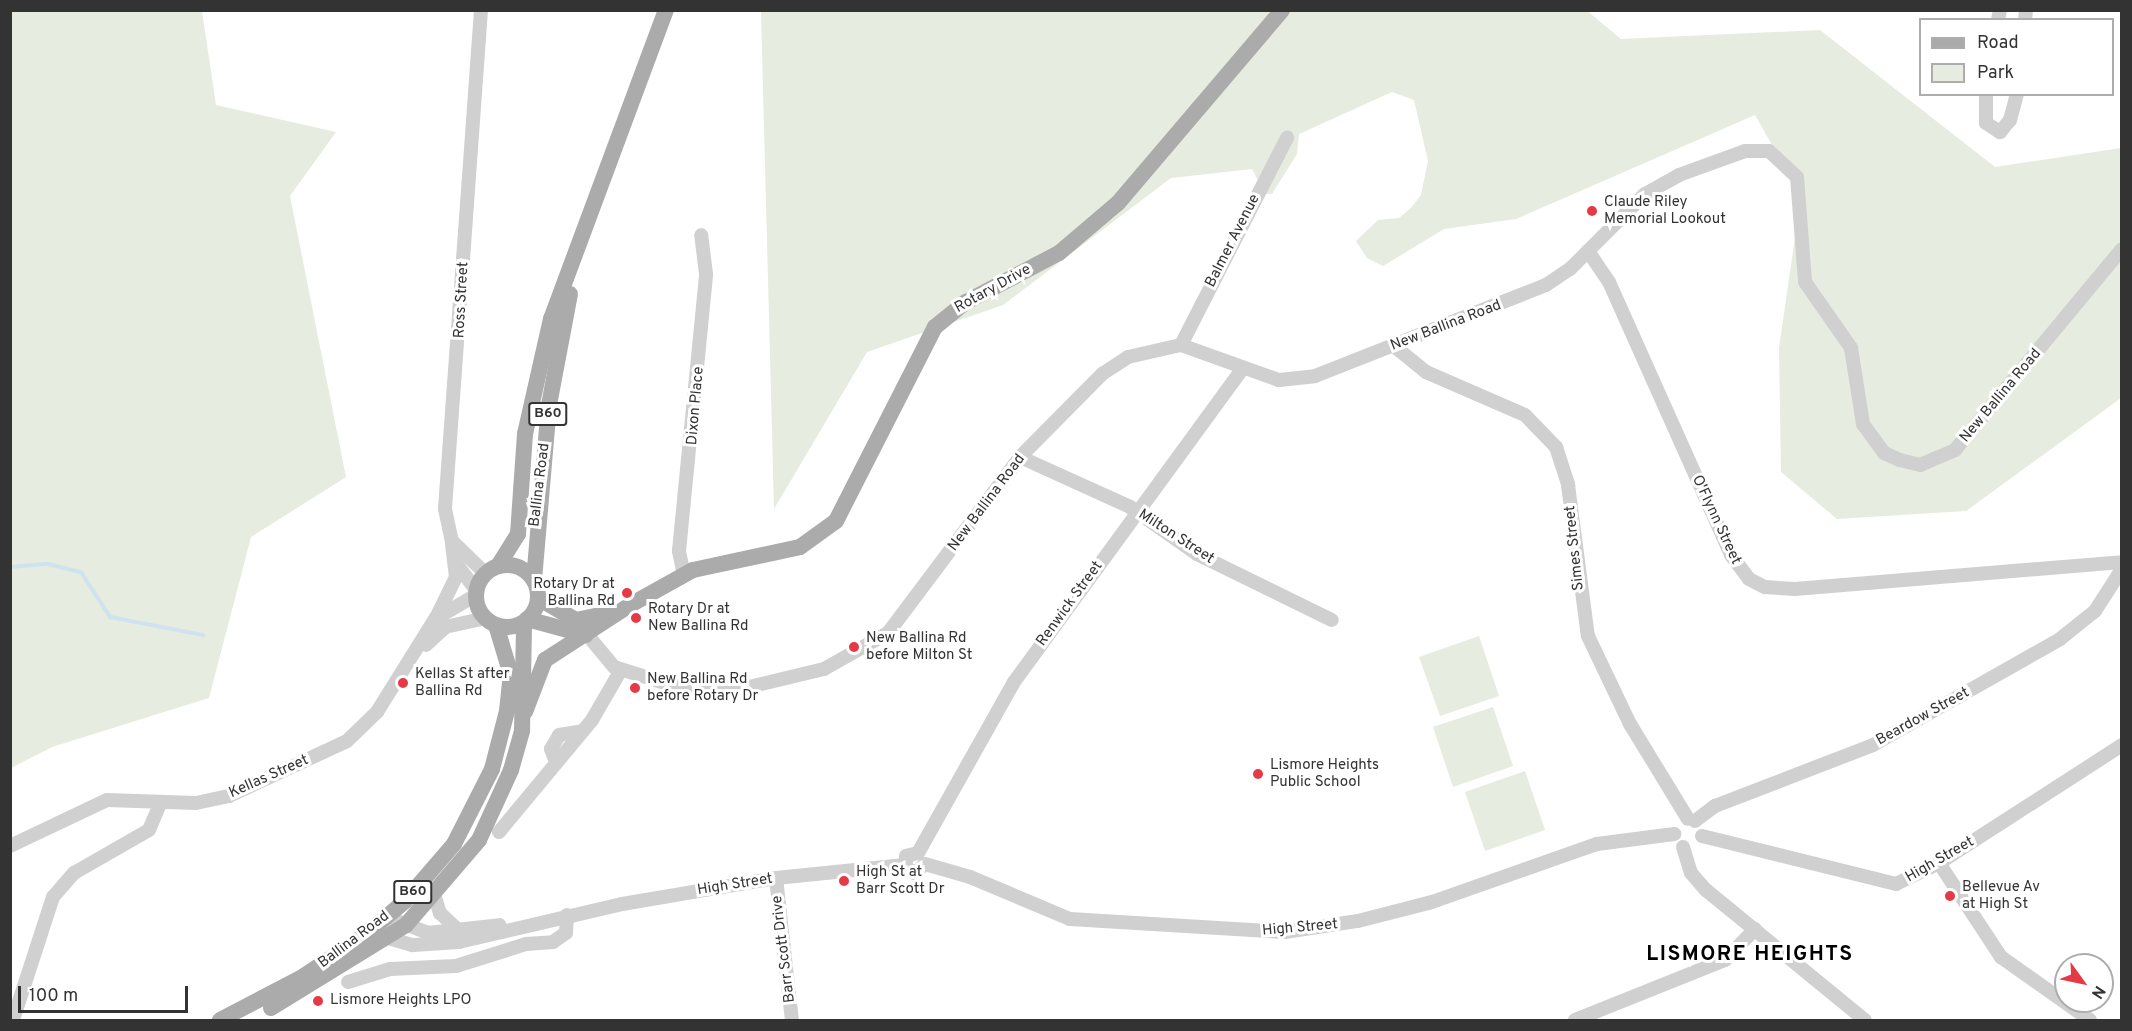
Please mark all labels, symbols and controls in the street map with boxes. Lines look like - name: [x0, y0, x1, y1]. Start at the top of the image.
- legend: [1919, 18, 2114, 96]
- text: Road: [1977, 32, 2019, 55]
- text: Park: [1977, 62, 2014, 85]
- street label: Balmer Avenue: [1202, 191, 1264, 291]
- place label: Claude Riley Memorial Lookout: [1604, 193, 1726, 228]
- marker: Claude Riley Memorial Lookout: [1585, 204, 1599, 218]
- street label: Ross Street: [451, 261, 473, 339]
- street label: Rotary Drive: [952, 261, 1034, 317]
- street label: New Ballina Road: [1388, 297, 1504, 355]
- street label: New Ballina Road: [1956, 345, 2046, 447]
- street label: Dixon Place: [684, 366, 708, 446]
- road number: B60: [527, 403, 569, 425]
- street label: Ballina Road: [526, 442, 554, 528]
- street label: New Ballina Road: [945, 451, 1029, 555]
- street label: O'Flynn Street: [1687, 472, 1745, 568]
- street label: Simes Street: [1562, 505, 1588, 591]
- street label: Milton Street: [1135, 506, 1217, 568]
- street label: Renwick Street: [1033, 558, 1107, 650]
- place label: Rotary Dr at Ballina Rd: [533, 575, 615, 610]
- marker: Rotary Dr at Ballina Rd: [620, 586, 634, 600]
- place label: Rotary Dr at New Ballina Rd: [648, 600, 748, 635]
- marker: Rotary Dr at New Ballina Rd: [629, 611, 643, 625]
- place label: New Ballina Rd before Milton St: [866, 629, 972, 664]
- marker: New Ballina Rd before Milton St: [847, 640, 861, 654]
- place label: Kellas St after Ballina Rd: [415, 665, 510, 700]
- place label: New Ballina Rd before Rotary Dr: [647, 670, 758, 705]
- marker: Kellas St after Ballina Rd: [396, 676, 410, 690]
- marker: New Ballina Rd before Rotary Dr: [628, 681, 642, 695]
- street label: Beardow Street: [1873, 684, 1973, 750]
- street label: Kellas Street: [226, 751, 312, 803]
- place label: Lismore Heights Public School: [1270, 756, 1379, 791]
- marker: Lismore Heights Public School: [1251, 767, 1265, 781]
- street label: High Street: [1903, 833, 1977, 887]
- place label: High St at Barr Scott Dr: [856, 863, 944, 898]
- street label: High Street: [696, 870, 774, 900]
- marker: High St at Barr Scott Dr: [837, 874, 851, 888]
- place label: Bellevue Av at High St: [1962, 878, 2040, 913]
- road number: B60: [392, 881, 434, 903]
- marker: Bellevue Av at High St: [1943, 889, 1957, 903]
- street label: Barr Scott Drive: [768, 894, 800, 1004]
- street label: Ballina Road: [315, 907, 393, 973]
- street label: High Street: [1261, 916, 1339, 940]
- district label: LISMORE HEIGHTS: [1646, 942, 1854, 968]
- north arrow: [2054, 953, 2114, 1013]
- scale bar: [21, 974, 190, 1012]
- text: N: [2086, 981, 2109, 1002]
- text: 100 m: [29, 985, 78, 1008]
- place label: Lismore Heights LPO: [330, 992, 471, 1010]
- marker: Lismore Heights LPO: [311, 994, 325, 1008]

